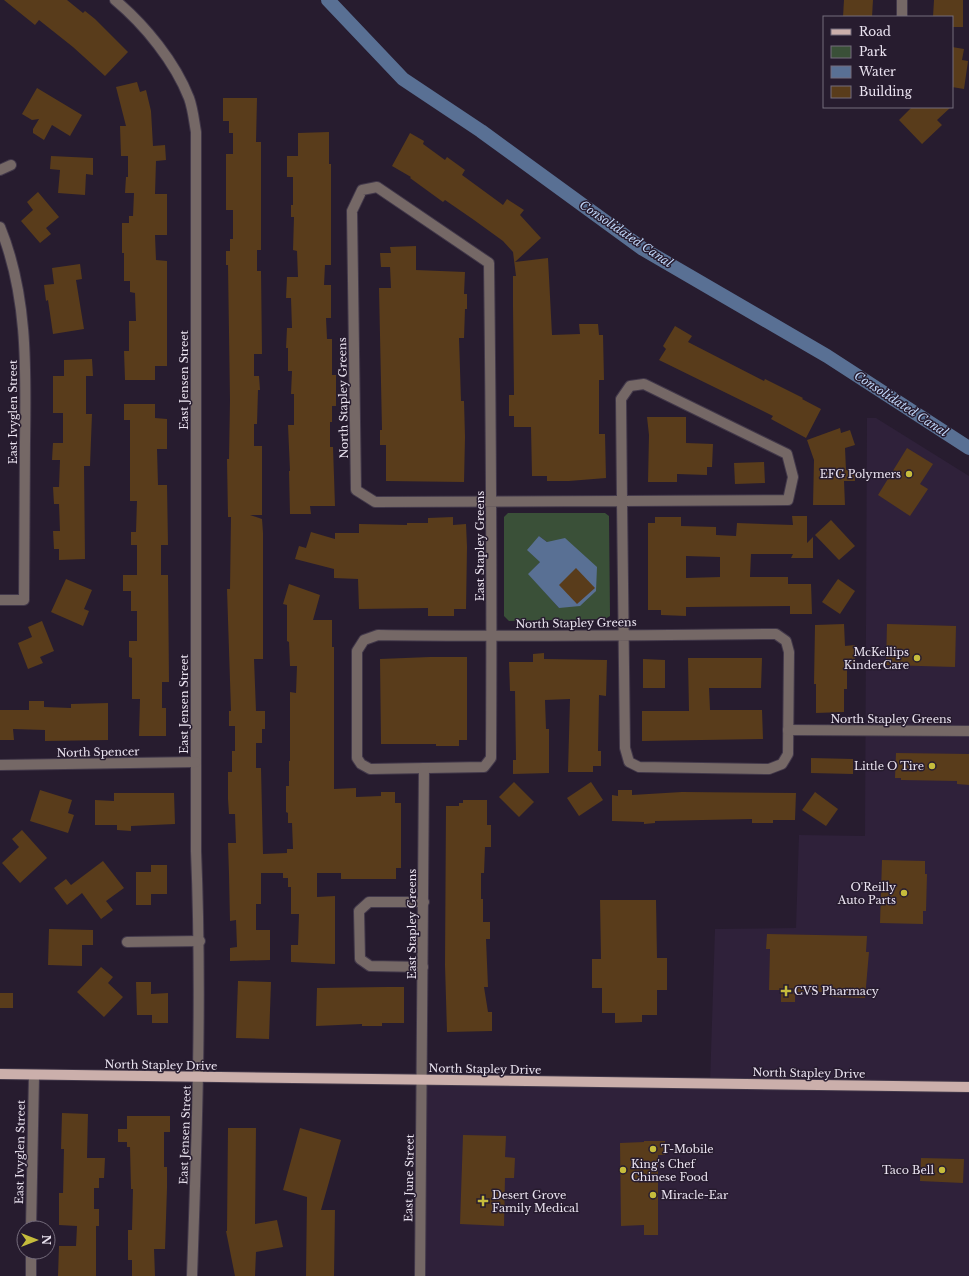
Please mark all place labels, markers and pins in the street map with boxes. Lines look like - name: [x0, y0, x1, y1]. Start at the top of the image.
- place label: EFG Polymers: [820, 467, 901, 481]
- marker: EFG Polymers: [904, 469, 914, 479]
- place label: McKellips KinderCare: [844, 645, 909, 672]
- marker: McKellips KinderCare: [912, 653, 922, 663]
- place label: Little O Tire: [854, 759, 924, 773]
- marker: Little O Tire: [927, 761, 937, 771]
- place label: O'Reilly Auto Parts: [837, 880, 896, 907]
- marker: O'Reilly Auto Parts: [899, 888, 909, 898]
- place label: CVS Pharmacy: [794, 984, 879, 998]
- marker: CVS Pharmacy: [781, 986, 791, 996]
- place label: T-Mobile: [661, 1142, 714, 1156]
- marker: T-Mobile: [648, 1144, 658, 1154]
- place label: King's Chef Chinese Food: [631, 1157, 709, 1184]
- place label: Taco Bell: [882, 1163, 934, 1177]
- marker: King's Chef Chinese Food: [618, 1165, 628, 1175]
- marker: Taco Bell: [937, 1165, 947, 1175]
- place label: Desert Grove Family Medical: [492, 1188, 579, 1215]
- place label: Miracle-Ear: [661, 1188, 729, 1202]
- marker: Miracle-Ear: [648, 1190, 658, 1200]
- marker: Desert Grove Family Medical: [477, 1195, 489, 1207]

